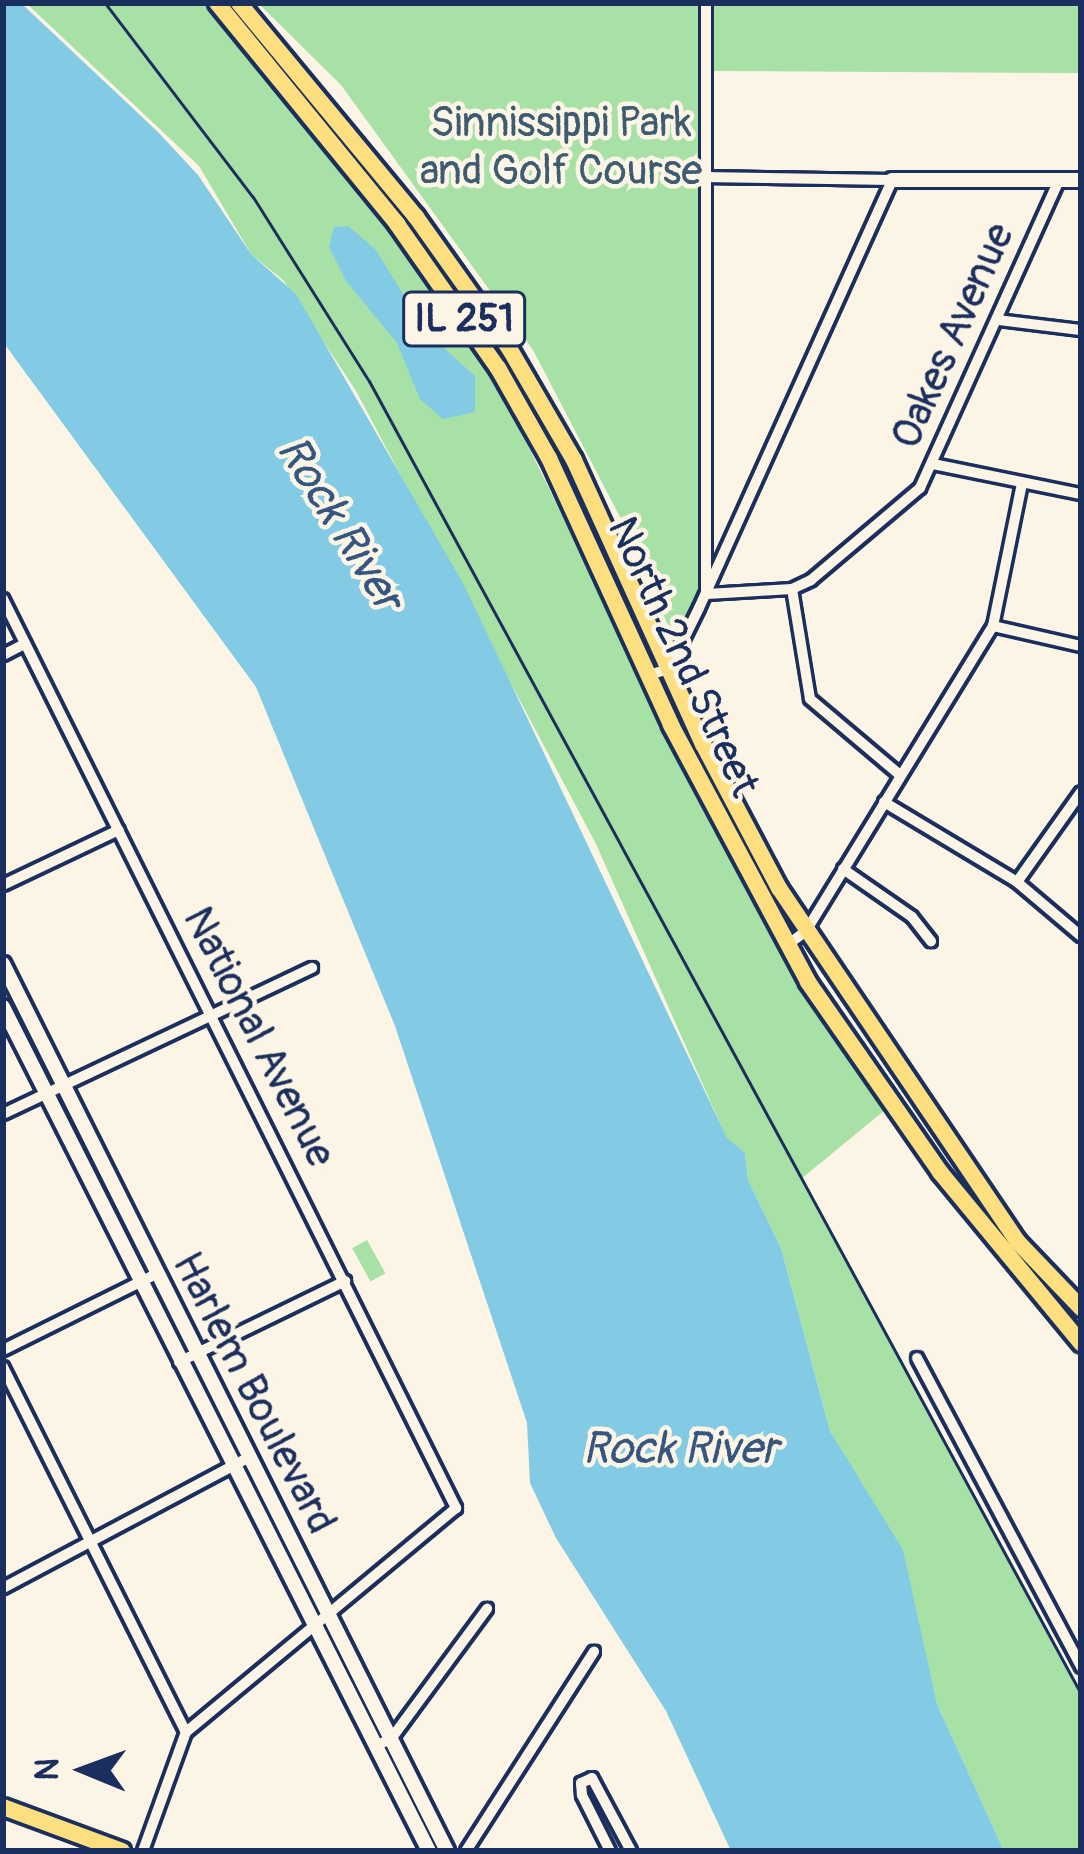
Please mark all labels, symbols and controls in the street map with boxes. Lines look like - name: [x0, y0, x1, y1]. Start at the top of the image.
- park label: Sinnissippi Park and Golf Course: [420, 98, 702, 196]
- street label: Oakes Avenue: [881, 215, 1025, 457]
- road number: IL 251: [401, 286, 527, 352]
- water label: Rock River: [264, 427, 414, 621]
- street label: North 2nd Street: [596, 509, 770, 805]
- street label: National Avenue: [172, 899, 346, 1175]
- street label: Harlem Boulevard: [161, 1244, 347, 1542]
- water label: Rock River: [582, 1423, 778, 1477]
- north arrow: [24, 1710, 144, 1830]
- text: N: [27, 1758, 68, 1781]

